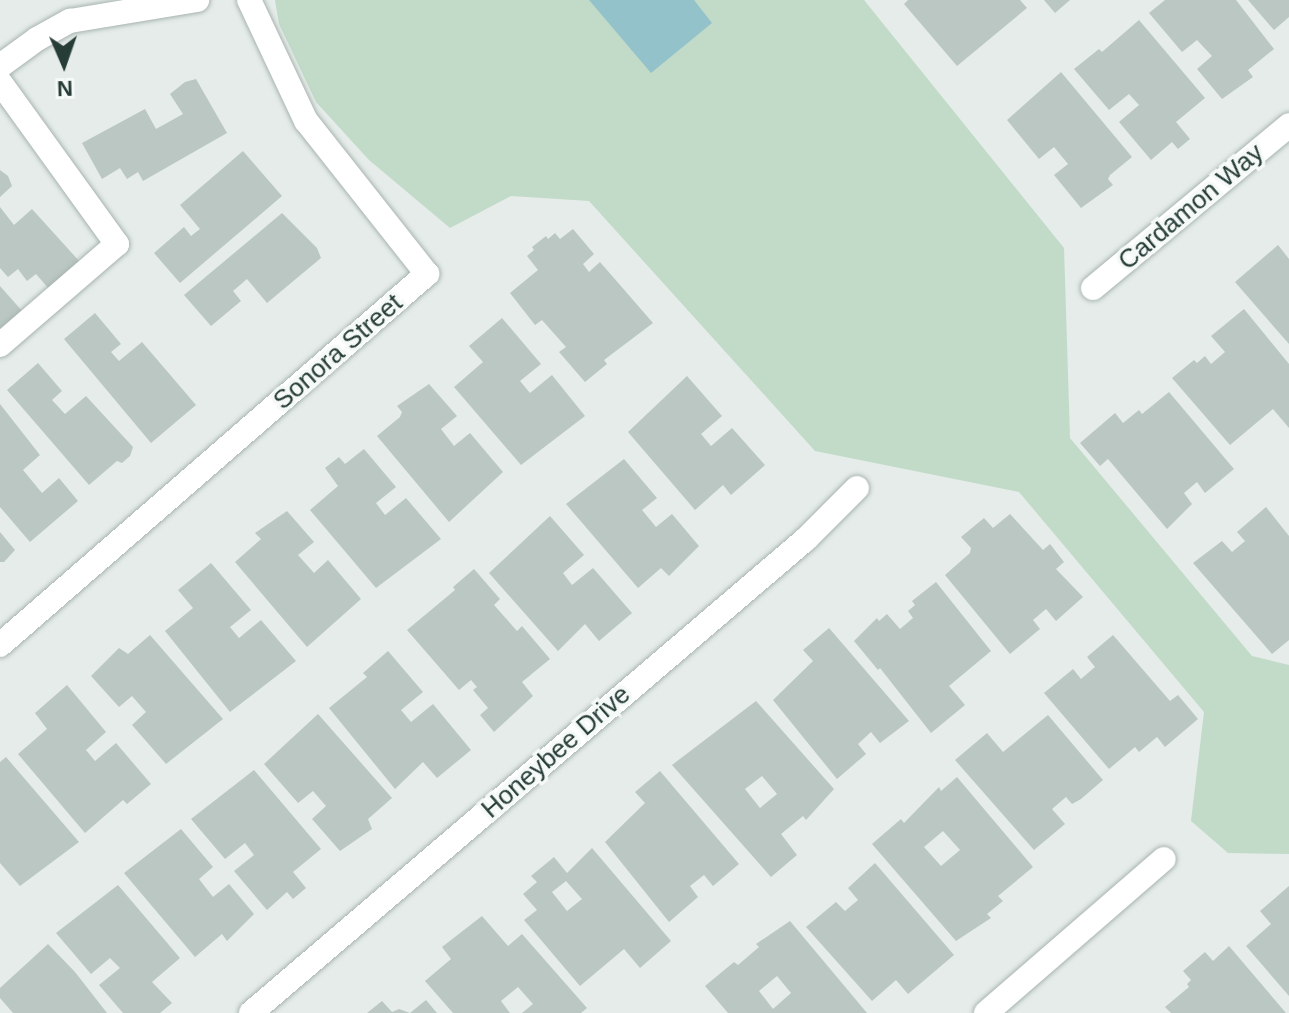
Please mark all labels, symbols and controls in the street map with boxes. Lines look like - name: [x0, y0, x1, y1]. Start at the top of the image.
- north arrow: [24, 24, 104, 104]
- text: N: [56, 76, 73, 101]
- street label: Cardamon Way: [1112, 137, 1270, 277]
- street label: Sonora Street: [267, 288, 409, 416]
- street label: Honeybee Drive: [475, 679, 637, 825]

